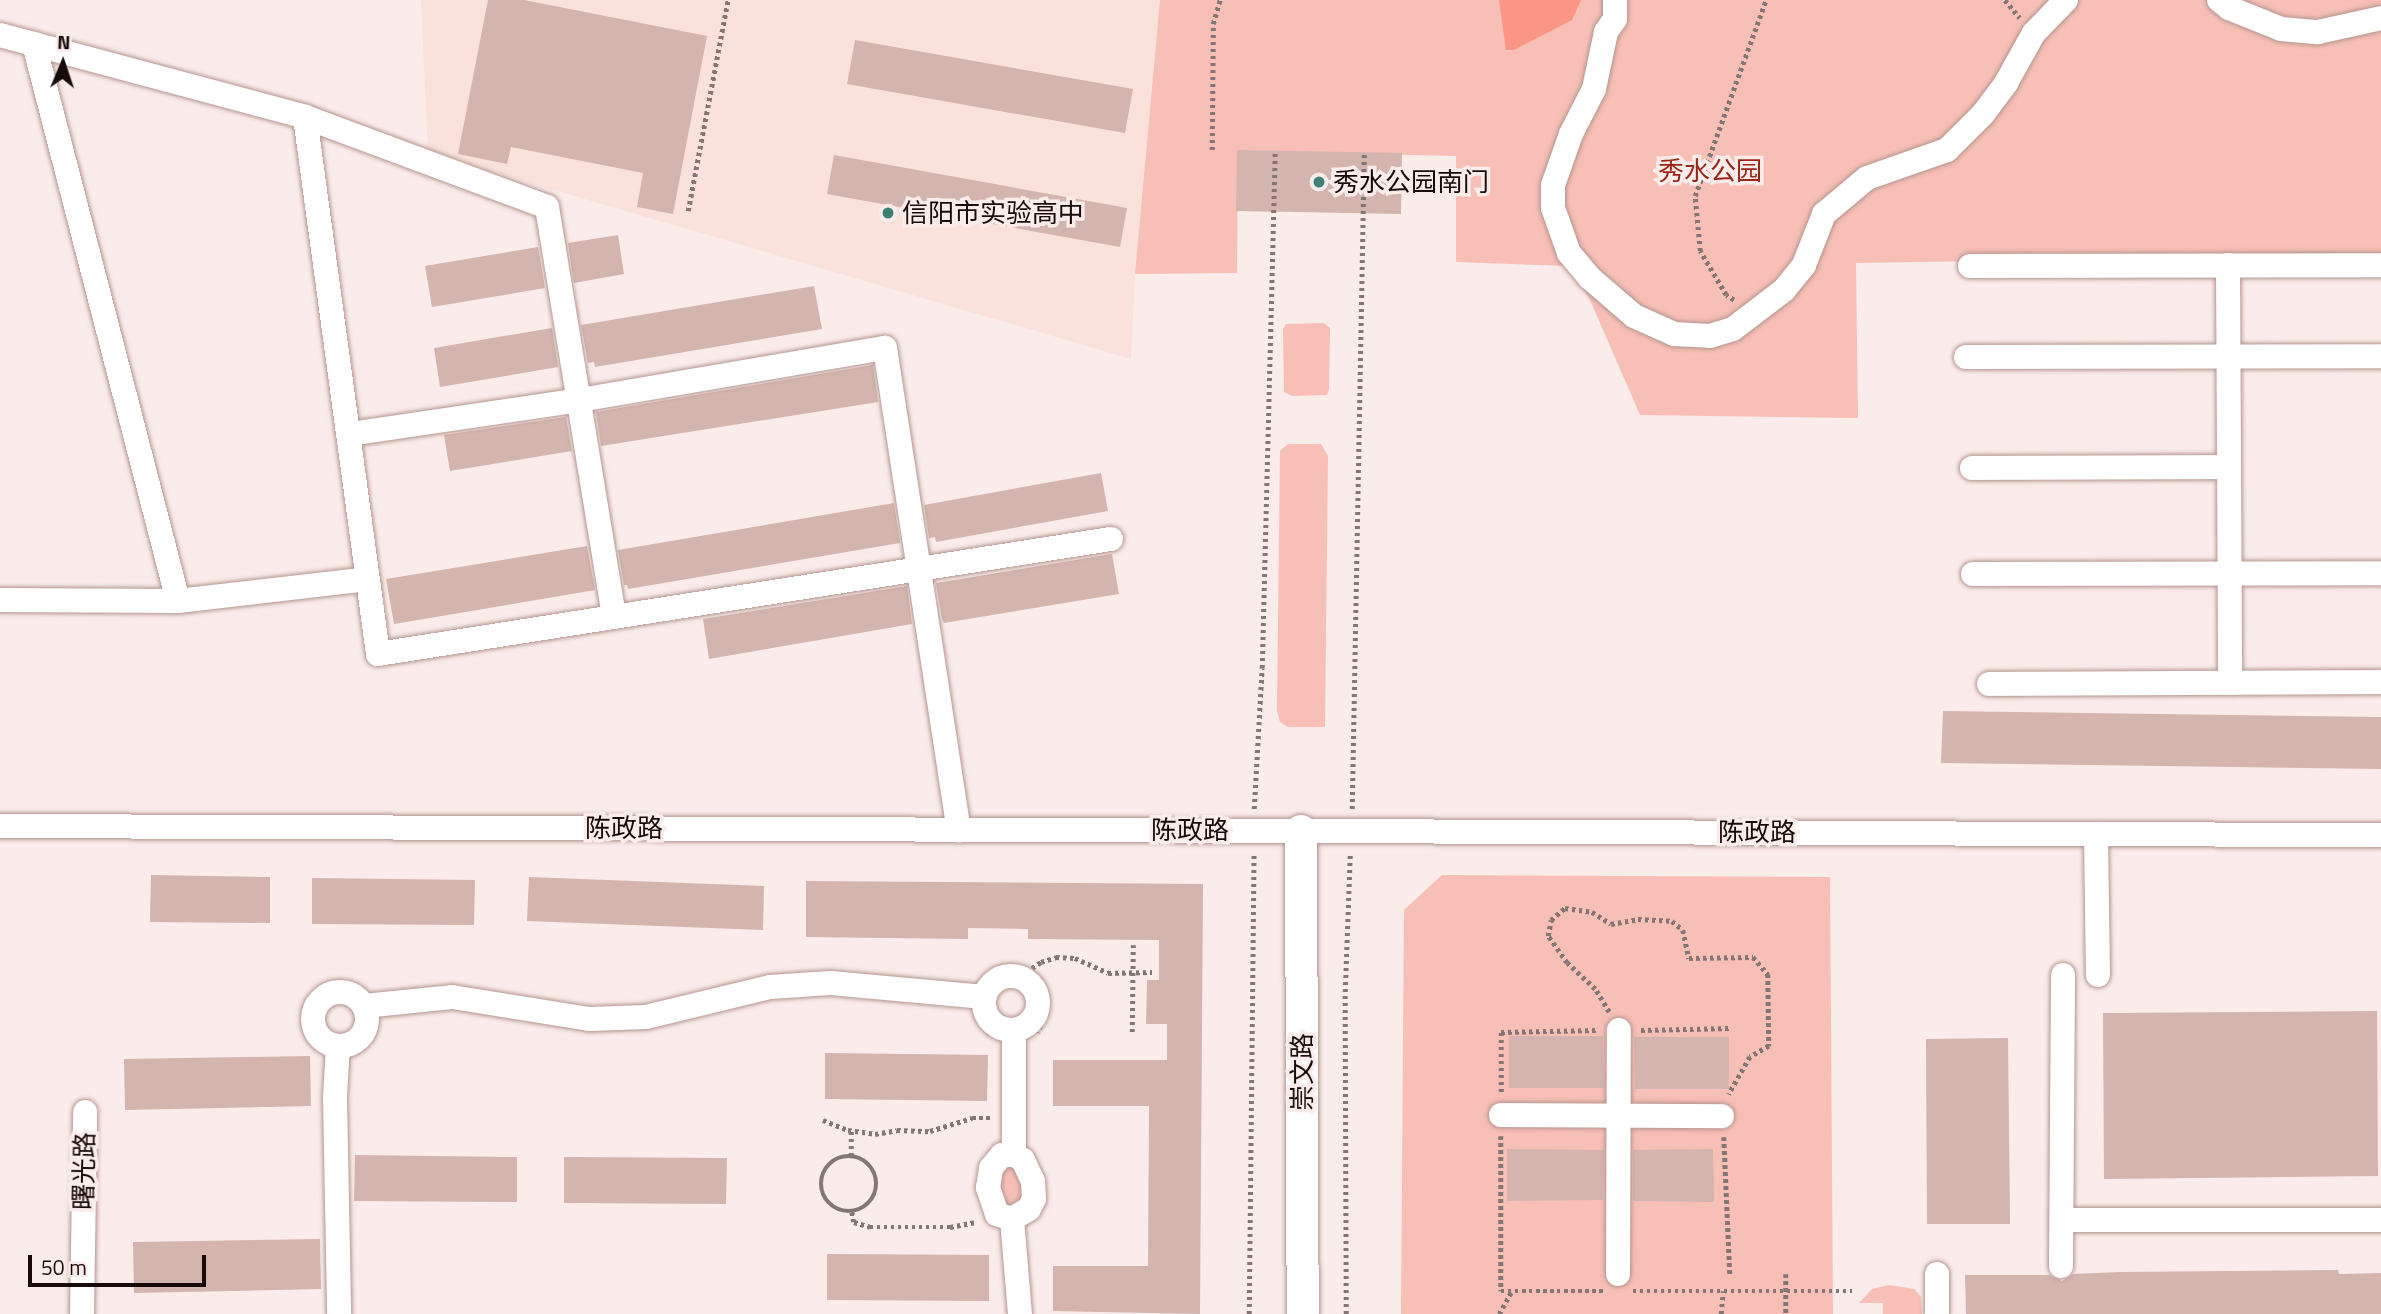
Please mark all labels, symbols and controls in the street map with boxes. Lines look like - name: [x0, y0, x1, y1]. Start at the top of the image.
- text: N: [57, 27, 71, 56]
- north arrow: [28, 28, 98, 98]
- park label: 秀水公园: [1658, 155, 1762, 187]
- place label: 秀水公园南门: [1333, 166, 1489, 198]
- marker: 秀水公园南门: [1311, 174, 1327, 190]
- place label: 信阳市实验高中: [902, 197, 1084, 229]
- marker: 信阳市实验高中: [880, 205, 896, 221]
- street label: 陈政路: [585, 812, 663, 844]
- street label: 陈政路: [1151, 814, 1229, 846]
- street label: 陈政路: [1718, 816, 1796, 848]
- street label: 崇文路: [1286, 1033, 1318, 1111]
- street label: 曙光路: [68, 1132, 100, 1210]
- scale bar: [32, 1240, 210, 1284]
- text: 50 m: [41, 1251, 87, 1283]

